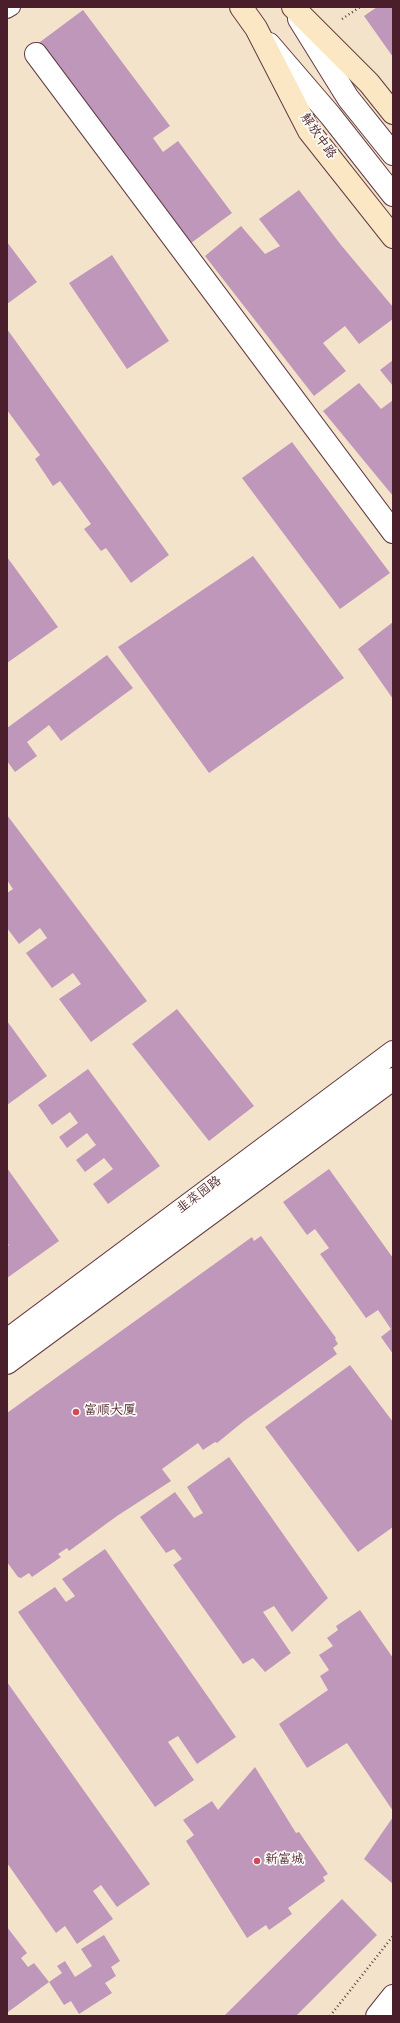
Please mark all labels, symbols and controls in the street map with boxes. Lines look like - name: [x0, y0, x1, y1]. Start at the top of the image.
- street label: 解放中路: [296, 111, 338, 163]
- street label: 韭菜园路: [175, 1174, 225, 1218]
- place label: 富顺大厦: [84, 1404, 136, 1420]
- marker: 富顺大厦: [71, 1407, 81, 1417]
- place label: 新富城: [265, 1853, 304, 1869]
- marker: 新富城: [252, 1856, 262, 1866]

